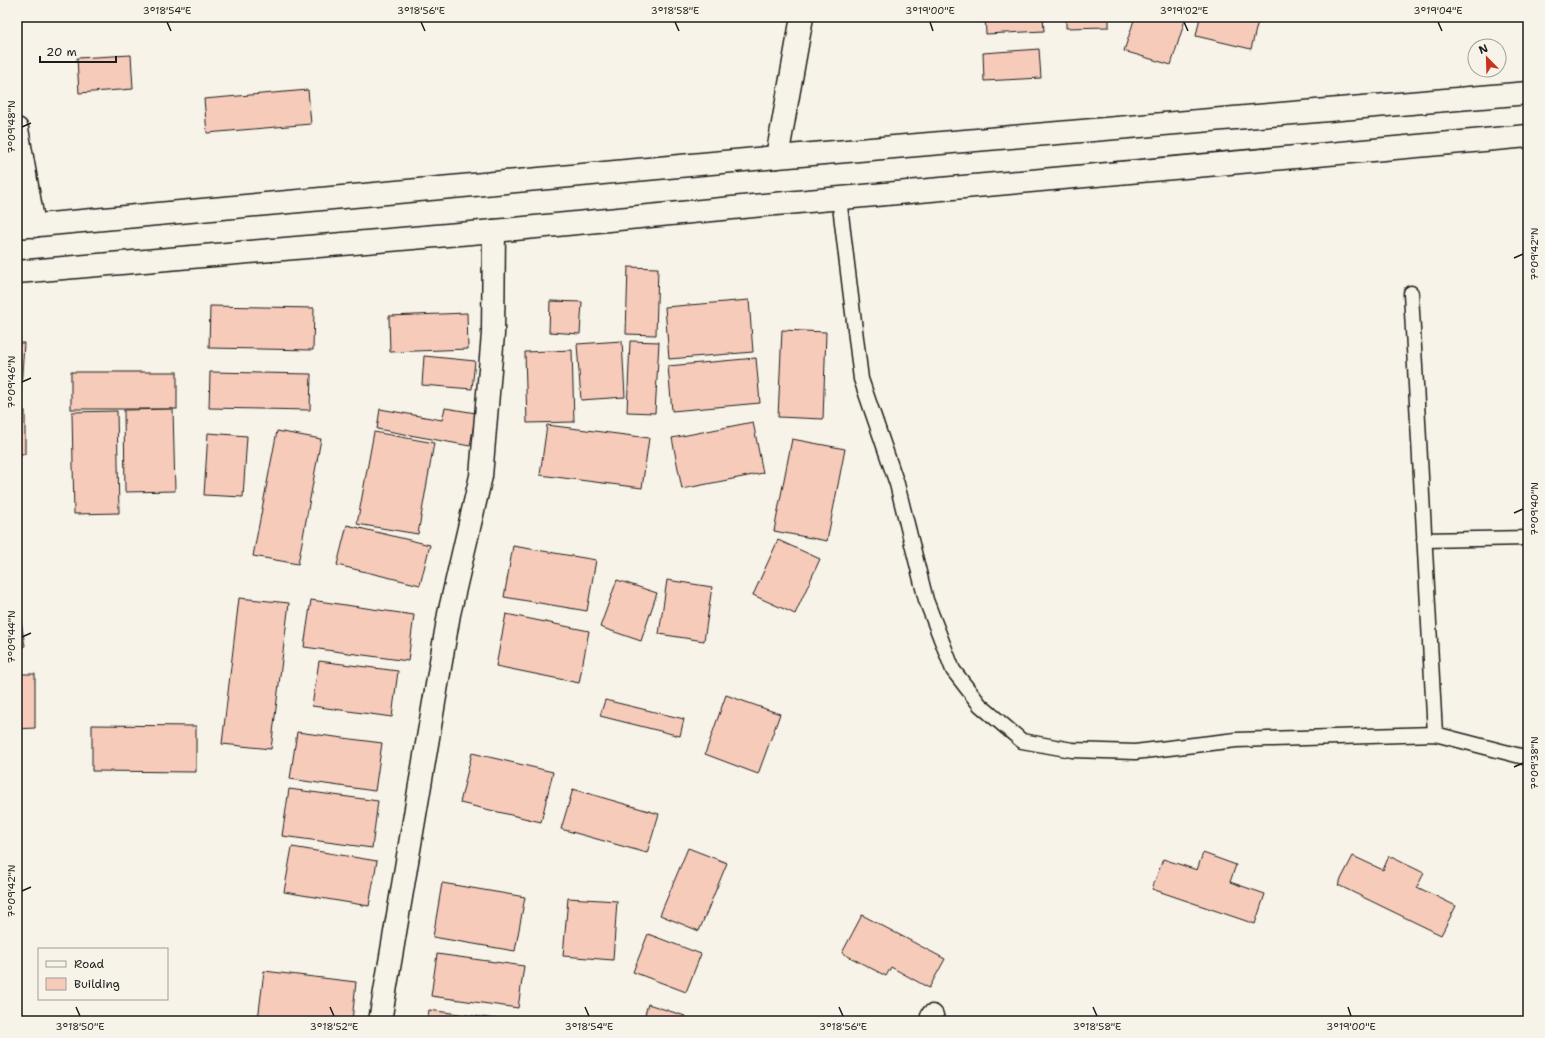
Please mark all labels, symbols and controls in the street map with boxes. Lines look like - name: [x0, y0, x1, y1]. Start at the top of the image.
- text: 3°18'54"E: [143, 4, 191, 17]
- text: 3°18'56"E: [397, 4, 445, 17]
- text: 3°18'58"E: [651, 4, 699, 17]
- text: 3°19'00"E: [905, 4, 955, 17]
- text: 3°19'02"E: [1160, 4, 1208, 17]
- text: 3°19'04"E: [1413, 4, 1463, 17]
- scale bar: [40, 38, 116, 64]
- north arrow: [1467, 38, 1507, 78]
- text: N: [1476, 41, 1490, 58]
- text: 20 m: [46, 44, 77, 60]
- text: 7°09'48"N: [5, 100, 18, 154]
- text: 7°09'42"N: [1528, 228, 1541, 280]
- text: 7°09'46"N: [5, 356, 18, 408]
- text: 7°09'40"N: [1528, 482, 1541, 536]
- text: 7°09'44"N: [5, 610, 18, 664]
- text: 7°09'38"N: [1528, 736, 1541, 790]
- text: 7°09'42"N: [5, 865, 18, 917]
- legend: [38, 948, 168, 1000]
- text: Road: [74, 956, 105, 972]
- text: Building: [74, 976, 120, 992]
- text: 3°18'50"E: [56, 1020, 105, 1033]
- text: 3°18'52"E: [310, 1020, 358, 1033]
- text: 3°18'54"E: [565, 1020, 613, 1033]
- text: 3°18'56"E: [819, 1020, 867, 1033]
- text: 3°18'58"E: [1073, 1020, 1121, 1033]
- text: 3°19'00"E: [1326, 1020, 1376, 1033]

